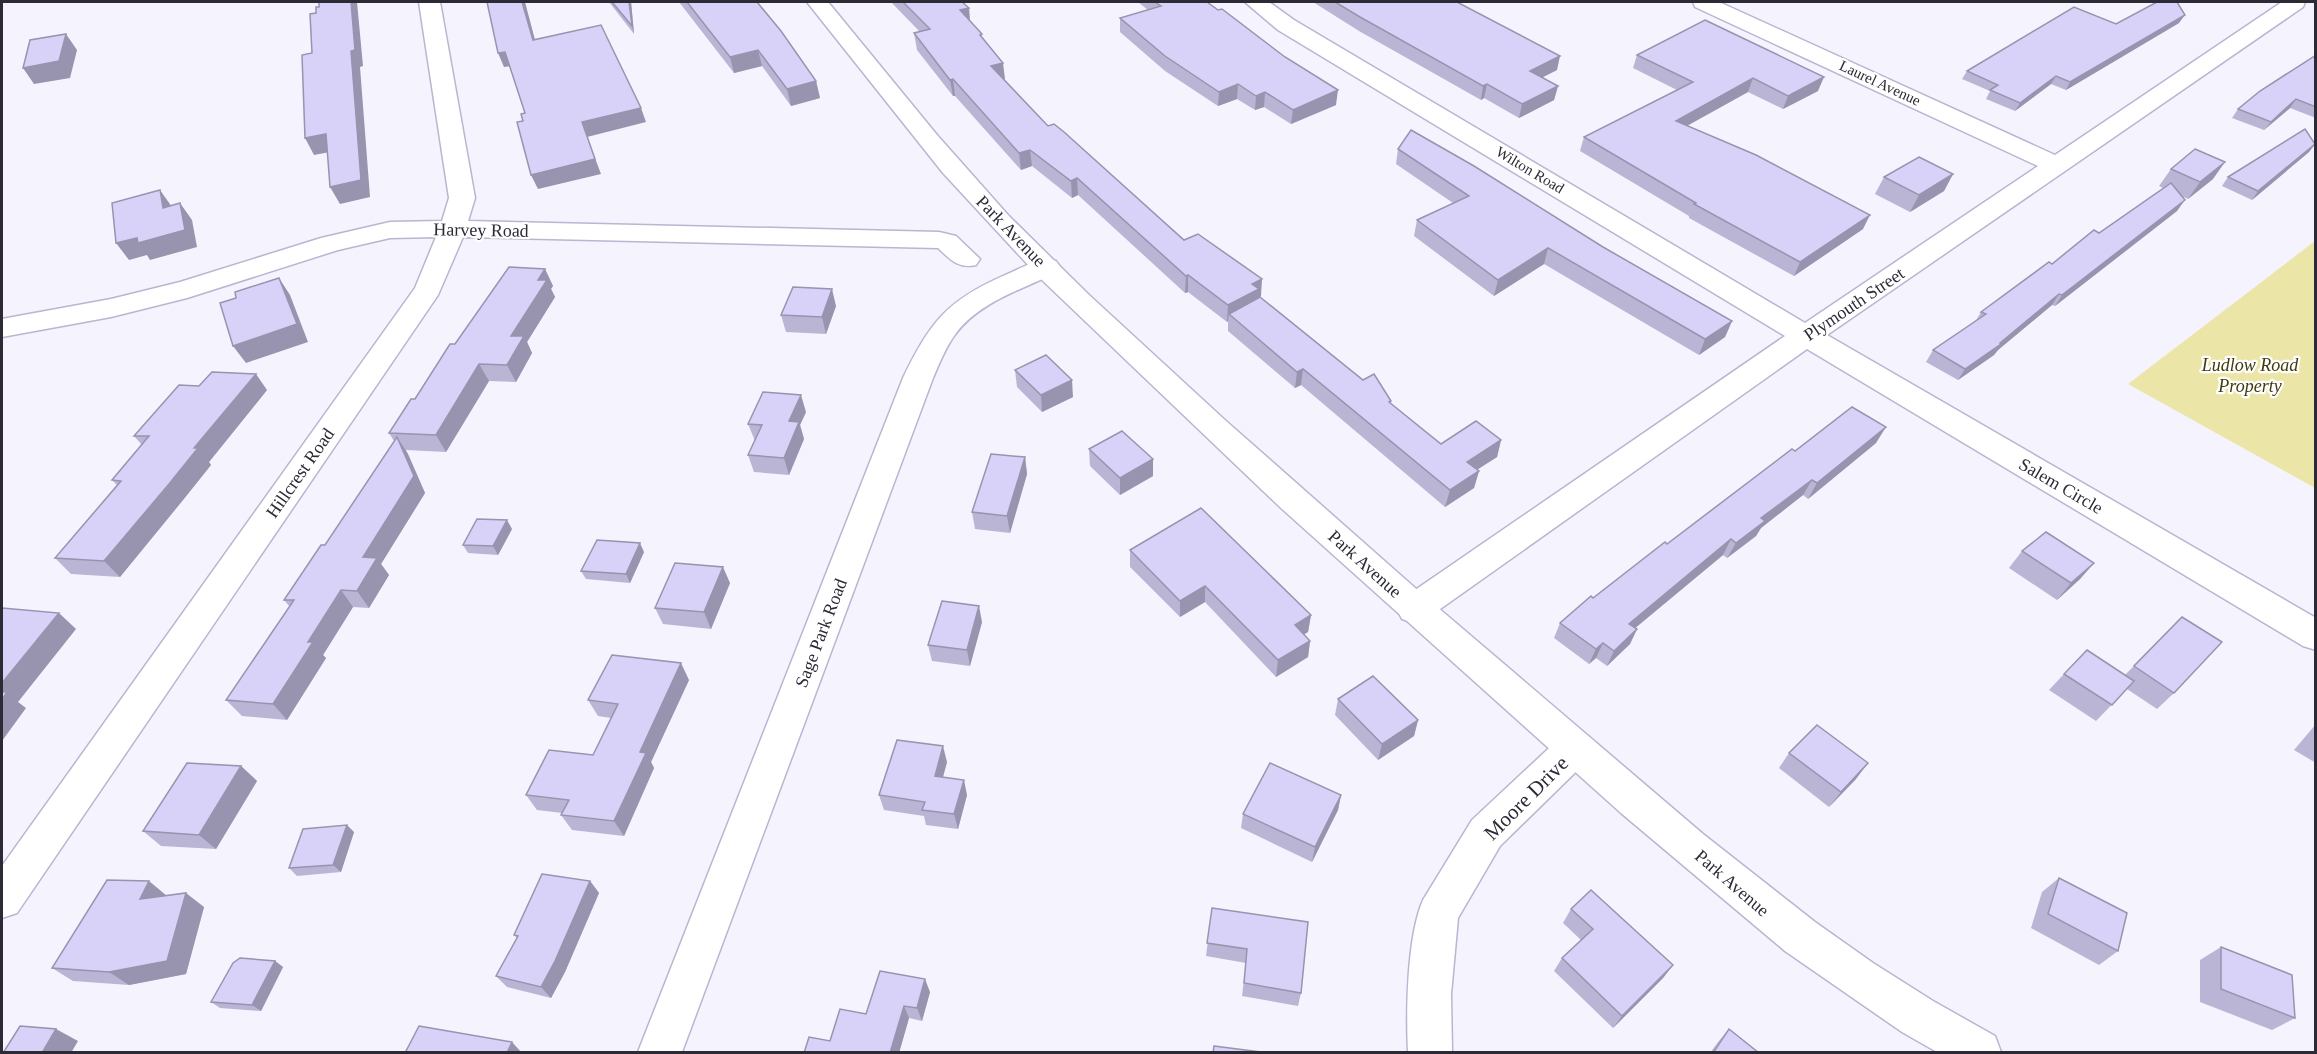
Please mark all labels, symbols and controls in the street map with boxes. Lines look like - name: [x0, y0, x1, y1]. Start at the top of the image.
- street label: Laurel Avenue: [1837, 57, 1923, 109]
- street label: Wilton Road: [1493, 143, 1567, 197]
- street label: Park Avenue: [972, 191, 1050, 271]
- street label: Harvey Road: [433, 219, 529, 241]
- street label: Plymouth Street: [1800, 263, 1908, 345]
- park label: Ludlow Road Property: [2201, 355, 2299, 396]
- street label: Hillcrest Road: [262, 424, 338, 522]
- street label: Salem Circle: [2016, 454, 2106, 518]
- street label: Park Avenue: [1324, 526, 1406, 602]
- street label: Sage Park Road: [791, 576, 851, 690]
- street label: Moore Drive: [1479, 751, 1573, 845]
- street label: Park Avenue: [1691, 846, 1773, 920]

